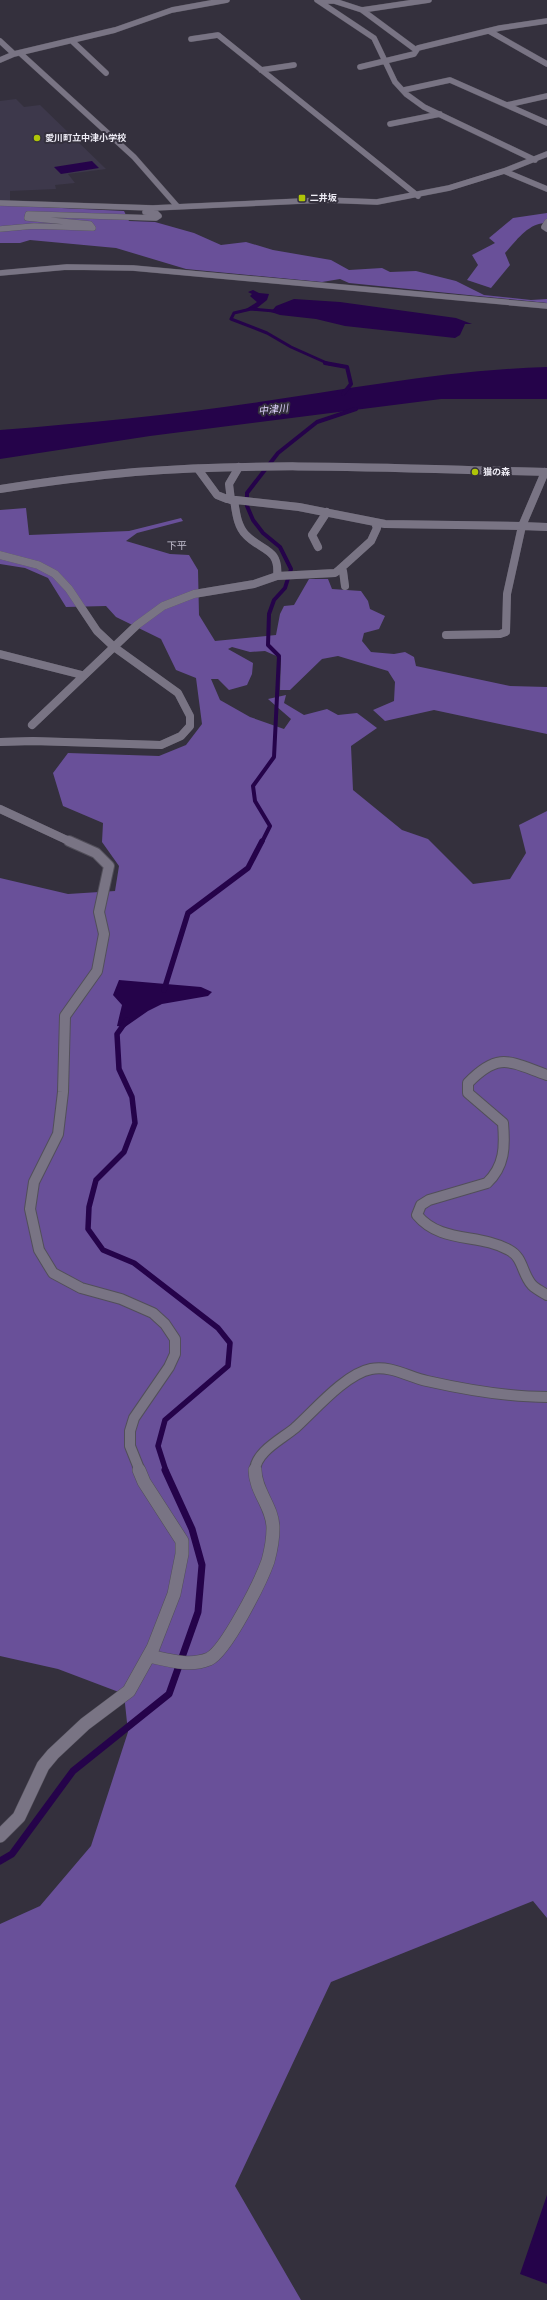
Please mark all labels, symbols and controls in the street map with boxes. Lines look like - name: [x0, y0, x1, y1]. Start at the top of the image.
- marker: 愛川町立中津小学校: [32, 133, 42, 143]
- place label: 愛川町立中津小学校: [45, 133, 127, 143]
- place label: 二井坂: [310, 192, 337, 203]
- marker: 二井坂: [297, 193, 307, 203]
- water label: 中津川: [258, 402, 290, 417]
- marker: 猫の森: [470, 467, 480, 477]
- place label: 猫の森: [483, 467, 510, 477]
- district label: 下平: [167, 540, 187, 551]

